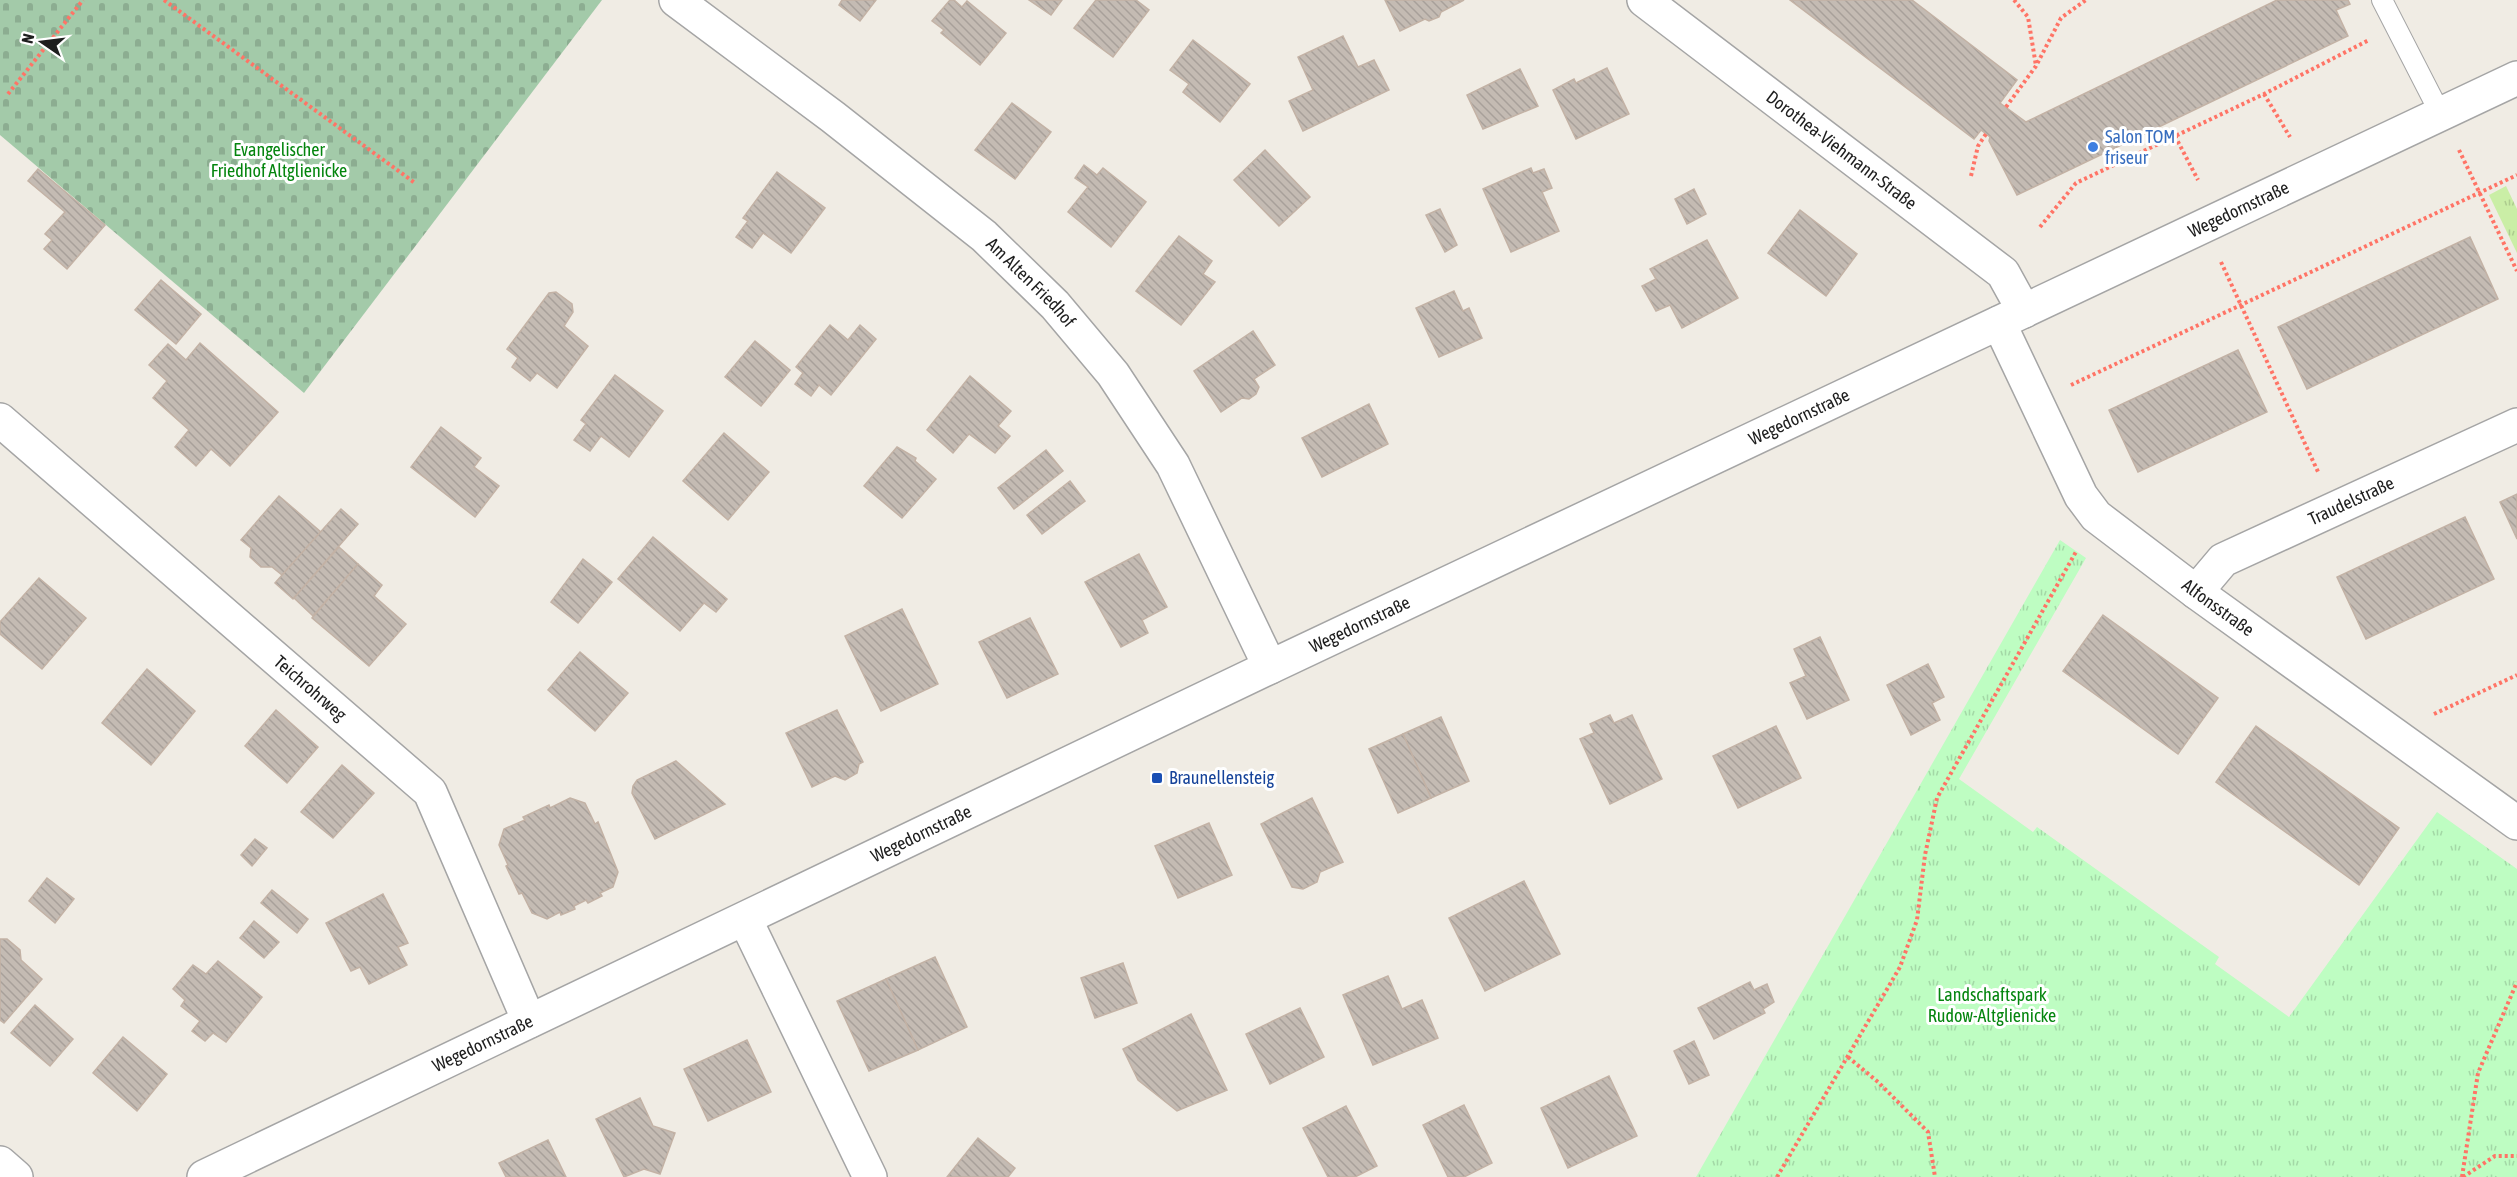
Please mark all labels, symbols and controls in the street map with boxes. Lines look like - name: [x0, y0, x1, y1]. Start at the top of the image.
- north arrow: [12, 12, 72, 72]
- text: N: [18, 32, 37, 45]
- street label: Dorothea-Viehmann-Straße: [1762, 86, 1921, 214]
- place label: Salon TOM friseur: [2105, 126, 2175, 168]
- park label: Evangelischer Friedhof Altglienicke: [211, 139, 347, 181]
- marker: Salon TOM friseur: [2086, 140, 2100, 154]
- street label: Wegedornstraße: [2185, 176, 2292, 242]
- street label: Am Alten Friedhof: [982, 233, 1080, 331]
- street label: Wegedornstraße: [1745, 384, 1853, 449]
- street label: Traudelstraße: [2305, 472, 2397, 529]
- street label: Alfonsstraße: [2178, 574, 2258, 640]
- street label: Wegedornstraße: [1306, 591, 1413, 657]
- street label: Teichrohrweg: [270, 651, 351, 725]
- place label: Braunellensteig: [1169, 767, 1274, 788]
- marker: Braunellensteig: [1150, 771, 1164, 785]
- street label: Wegedornstraße: [867, 801, 975, 866]
- park label: Landschaftspark Rudow-Altglienicke: [1928, 984, 2056, 1026]
- street label: Wegedornstraße: [429, 1010, 536, 1076]

